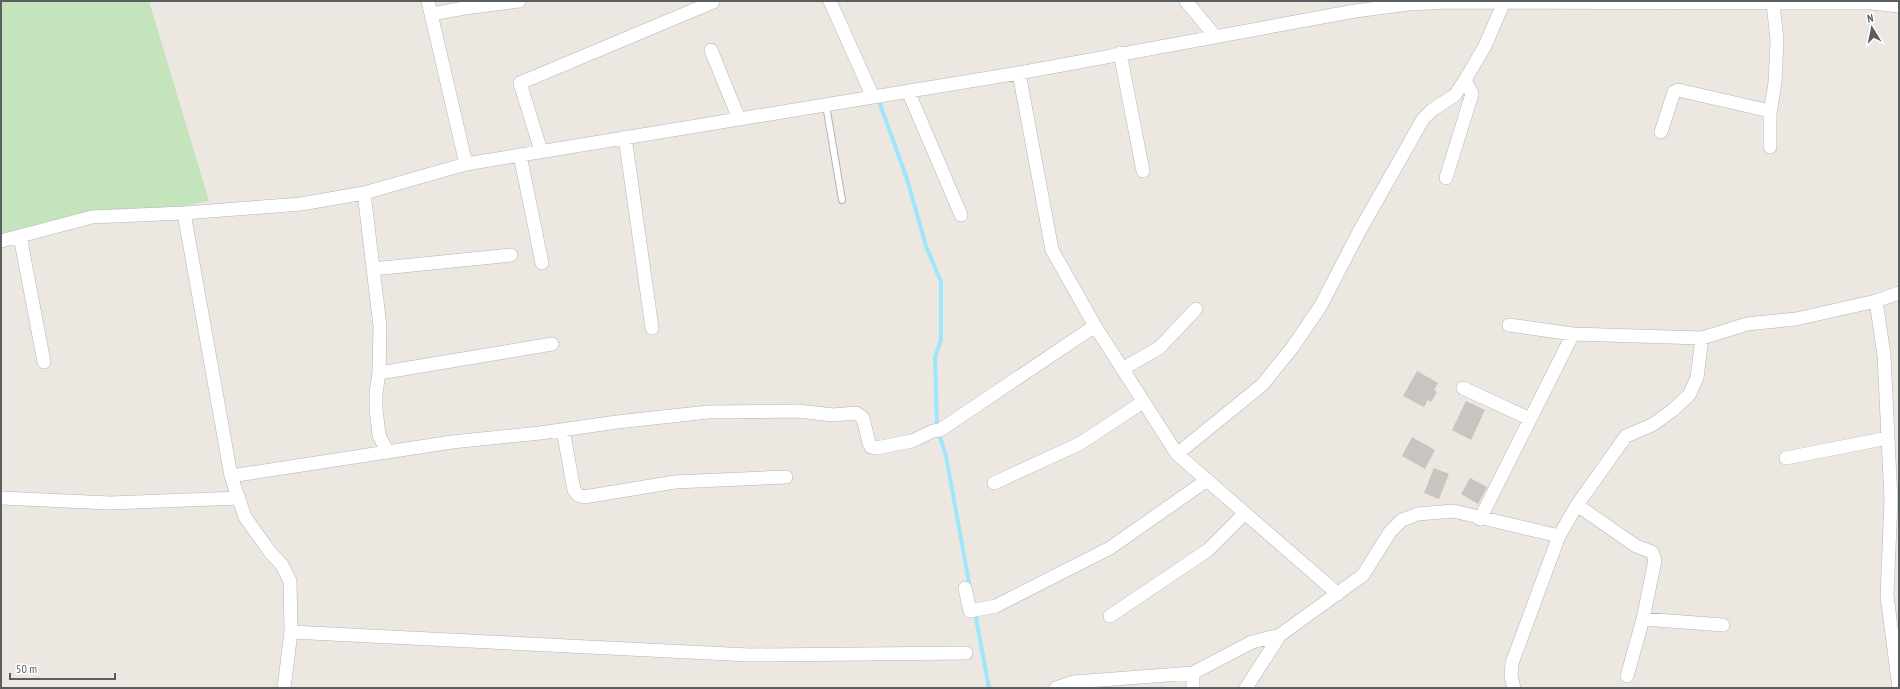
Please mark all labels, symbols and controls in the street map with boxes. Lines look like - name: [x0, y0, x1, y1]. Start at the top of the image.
- north arrow: [1852, 8, 1892, 48]
- text: N: [1866, 11, 1874, 26]
- scale bar: [10, 655, 115, 681]
- text: 50 m: [16, 661, 37, 676]

